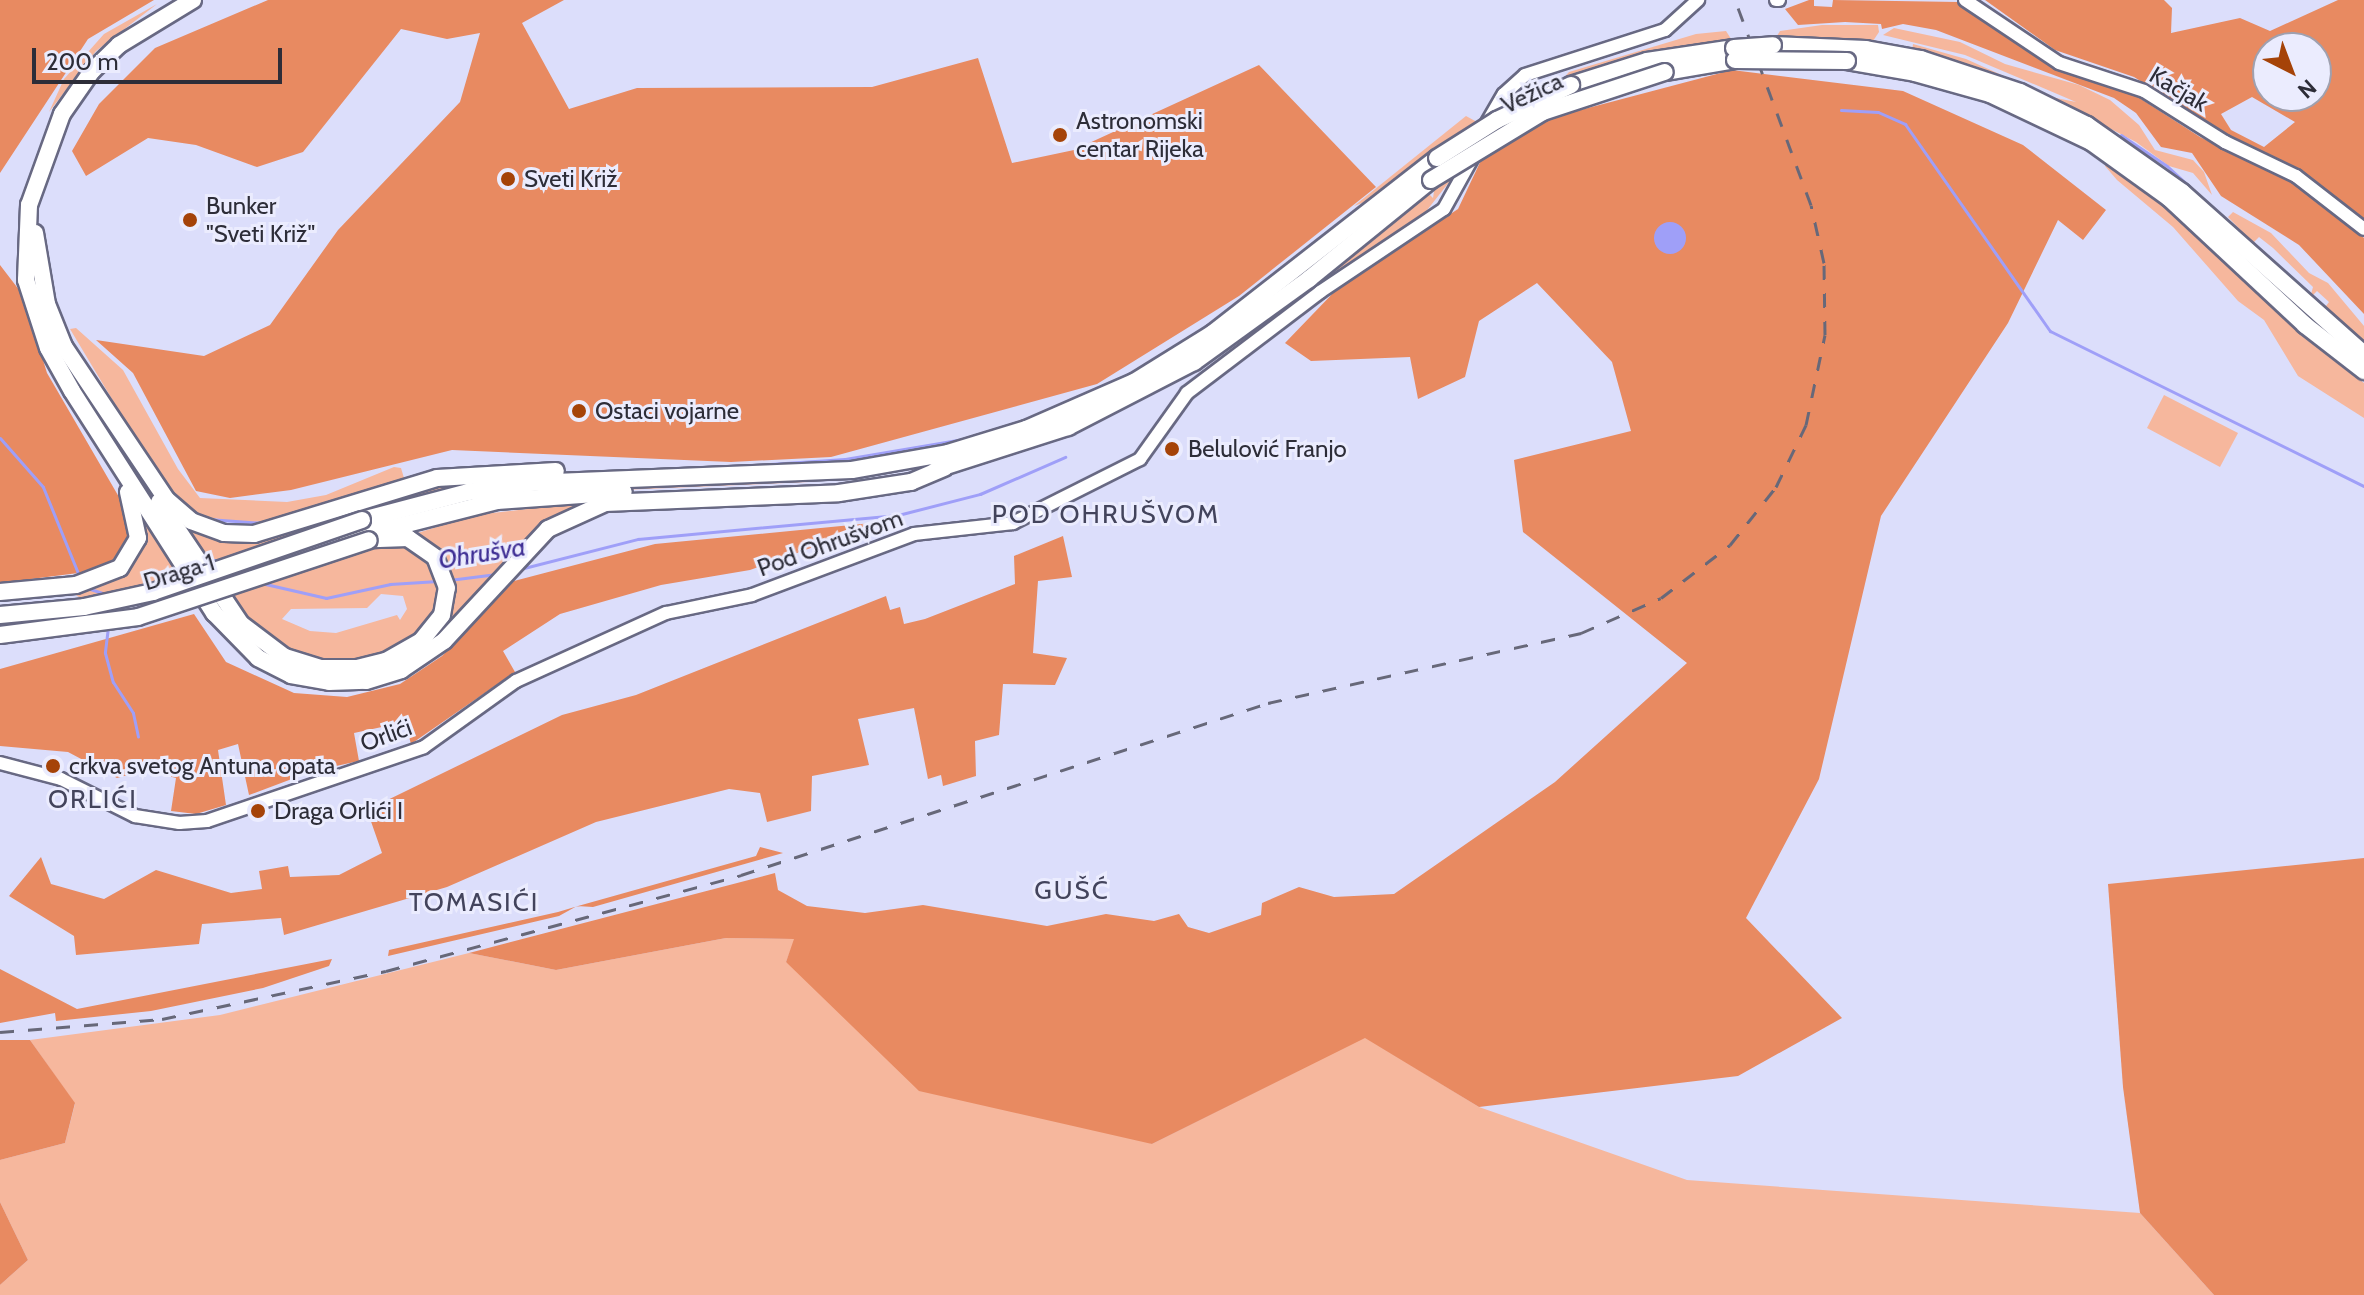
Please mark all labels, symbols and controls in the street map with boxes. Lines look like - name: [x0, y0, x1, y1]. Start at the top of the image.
- scale bar: [36, 32, 286, 82]
- north arrow: [2252, 32, 2332, 112]
- text: 200 m: [46, 47, 119, 76]
- street label: Kačjak: [2144, 60, 2214, 118]
- street label: Vežica: [1497, 66, 1567, 120]
- text: N: [2292, 73, 2322, 104]
- place label: Astronomski centar Rijeka: [1076, 107, 1204, 163]
- marker: Astronomski centar Rijeka: [1051, 126, 1069, 144]
- place label: Sveti Križ: [524, 165, 618, 193]
- marker: Sveti Križ: [499, 170, 517, 188]
- place label: Bunker "Sveti Križ": [206, 192, 315, 248]
- marker: Bunker "Sveti Križ": [181, 211, 199, 229]
- place label: Ostaci vojarne: [595, 397, 739, 425]
- marker: Ostaci vojarne: [570, 402, 588, 420]
- place label: Belulović Franjo: [1188, 435, 1347, 463]
- marker: Belulović Franjo: [1163, 440, 1181, 458]
- district label: POD OHRUŠVOM: [992, 499, 1220, 531]
- street label: Pod Ohrušvom: [753, 503, 907, 583]
- water label: Ohrušva: [436, 532, 528, 576]
- street label: Draga 1: [140, 548, 218, 596]
- street label: Orlići: [356, 712, 416, 758]
- place label: crkva svetog Antuna opata: [69, 752, 336, 780]
- marker: crkva svetog Antuna opata: [44, 757, 62, 775]
- district label: ORLIĆI: [48, 784, 138, 816]
- place label: Draga Orlići I: [274, 797, 403, 825]
- marker: Draga Orlići I: [249, 802, 267, 820]
- district label: GUŠĆ: [1034, 875, 1110, 907]
- district label: TOMASIĆI: [409, 887, 539, 919]

